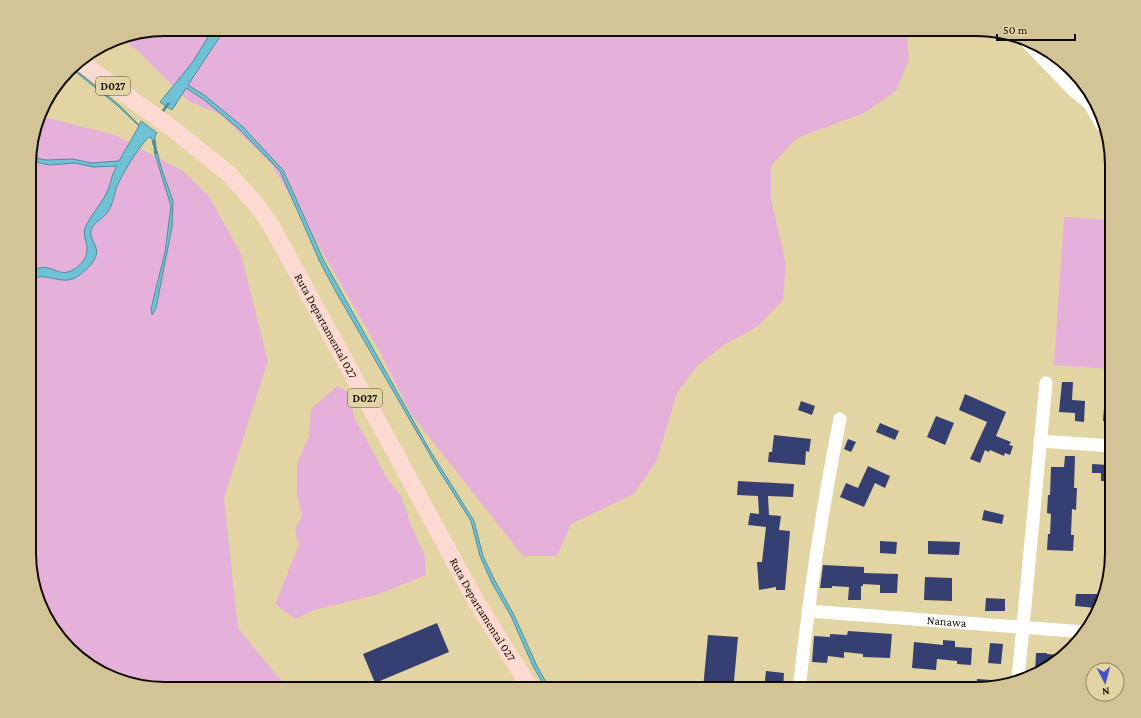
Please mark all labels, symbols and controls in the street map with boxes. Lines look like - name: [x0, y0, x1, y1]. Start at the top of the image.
- scale bar: [997, 16, 1075, 42]
- text: 50 m: [1003, 23, 1028, 37]
- road number: D027: [96, 77, 130, 95]
- street label: Ruta Departamental 027: [292, 271, 360, 381]
- road number: D027: [348, 389, 382, 407]
- street label: Ruta Departamental 027: [447, 556, 519, 664]
- street label: Nanawa: [926, 613, 967, 630]
- north arrow: [1085, 662, 1125, 702]
- text: N: [1101, 686, 1110, 698]

